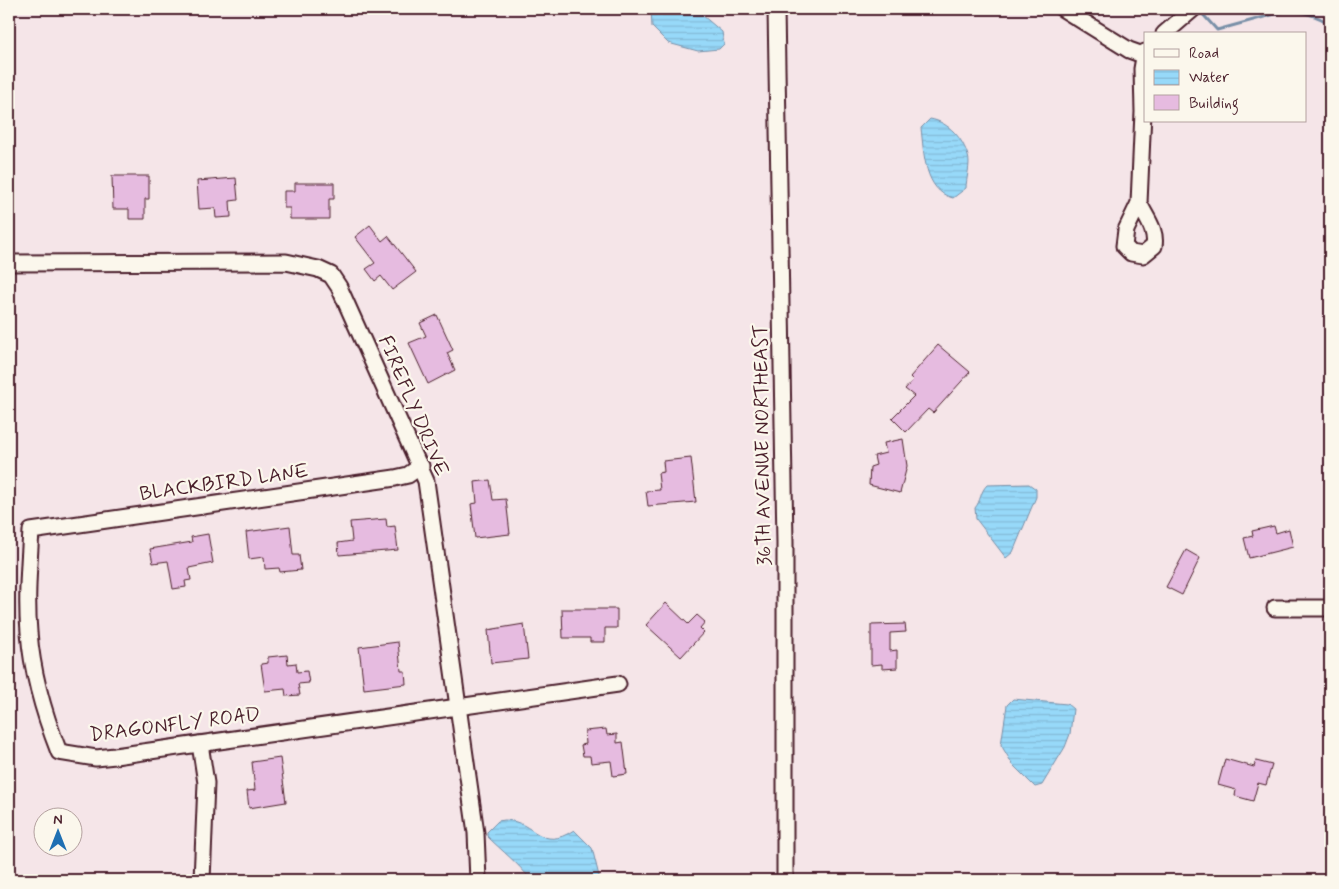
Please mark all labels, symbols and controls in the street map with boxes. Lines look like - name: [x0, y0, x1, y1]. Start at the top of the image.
- legend: [1144, 32, 1306, 122]
- text: Road: [1189, 44, 1219, 64]
- text: Water: [1189, 68, 1229, 88]
- text: Building: [1189, 94, 1239, 115]
- street label: 36TH AVENUE NORTHEAST: [747, 324, 779, 566]
- street label: FIREFLY DRIVE: [371, 332, 455, 480]
- street label: BLACKBIRD LANE: [138, 458, 310, 508]
- street label: DRAGONFLY ROAD: [88, 701, 262, 749]
- north arrow: [32, 806, 82, 856]
- text: N: [53, 811, 63, 829]

